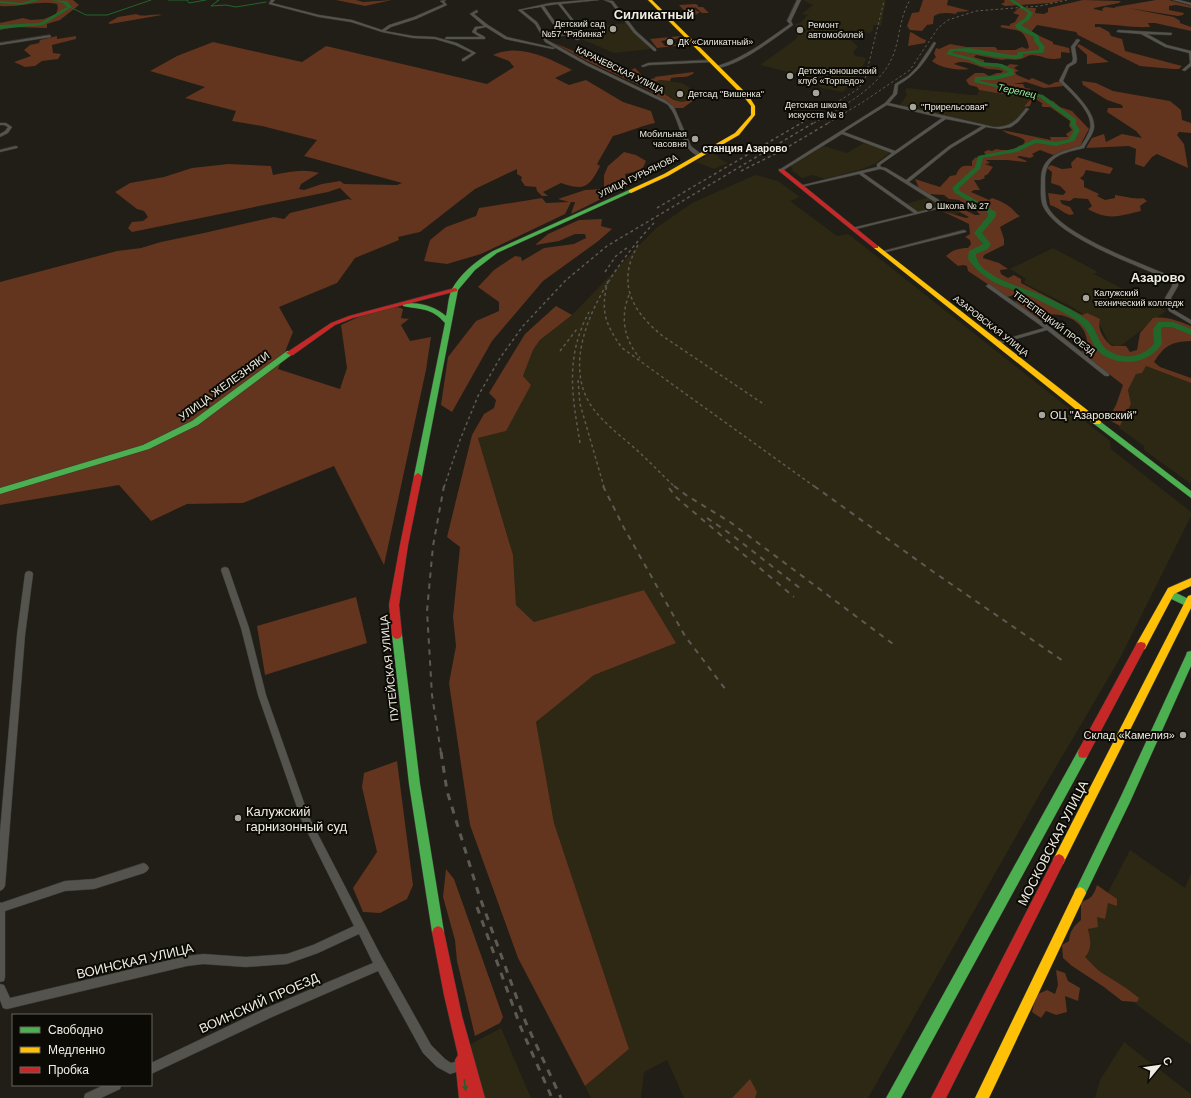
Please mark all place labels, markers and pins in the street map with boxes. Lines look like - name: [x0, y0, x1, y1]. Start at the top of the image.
- place label: Детский сад №57 "Рябинка": [542, 19, 606, 39]
- place label: Ремонт автомобилей: [808, 20, 863, 40]
- marker: Детский сад №57 "Рябинка": [608, 24, 618, 34]
- marker: Ремонт автомобилей: [795, 25, 805, 35]
- marker: ДК «Силикатный»: [665, 37, 675, 47]
- place label: ДК «Силикатный»: [678, 37, 753, 47]
- place label: Детско-юношеский клуб «Торпедо»: [798, 66, 877, 86]
- marker: Детско-юношеский клуб «Торпедо»: [785, 71, 795, 81]
- marker: Детская школа искусств № 8: [811, 88, 821, 98]
- marker: Детсад "Вишенка": [675, 89, 685, 99]
- place label: Детсад "Вишенка": [688, 89, 764, 99]
- place label: Детская школа искусств № 8: [785, 100, 847, 120]
- marker: "Прирельсовая": [908, 102, 918, 112]
- place label: "Прирельсовая": [921, 102, 988, 112]
- place label: Мобильная часовня: [639, 129, 687, 149]
- marker: Мобильная часовня: [690, 134, 700, 144]
- marker: Школа № 27: [924, 201, 934, 211]
- place label: Школа № 27: [937, 201, 989, 211]
- place label: Калужский технический колледж: [1094, 288, 1183, 308]
- marker: Калужский технический колледж: [1081, 293, 1091, 303]
- place label: ОЦ "Азаровский": [1050, 409, 1137, 421]
- marker: ОЦ "Азаровский": [1037, 410, 1047, 420]
- place label: Склад «Камелия»: [1084, 729, 1175, 741]
- marker: Склад «Камелия»: [1178, 730, 1188, 740]
- place label: Калужский гарнизонный суд: [246, 804, 348, 834]
- marker: Калужский гарнизонный суд: [233, 813, 243, 823]

